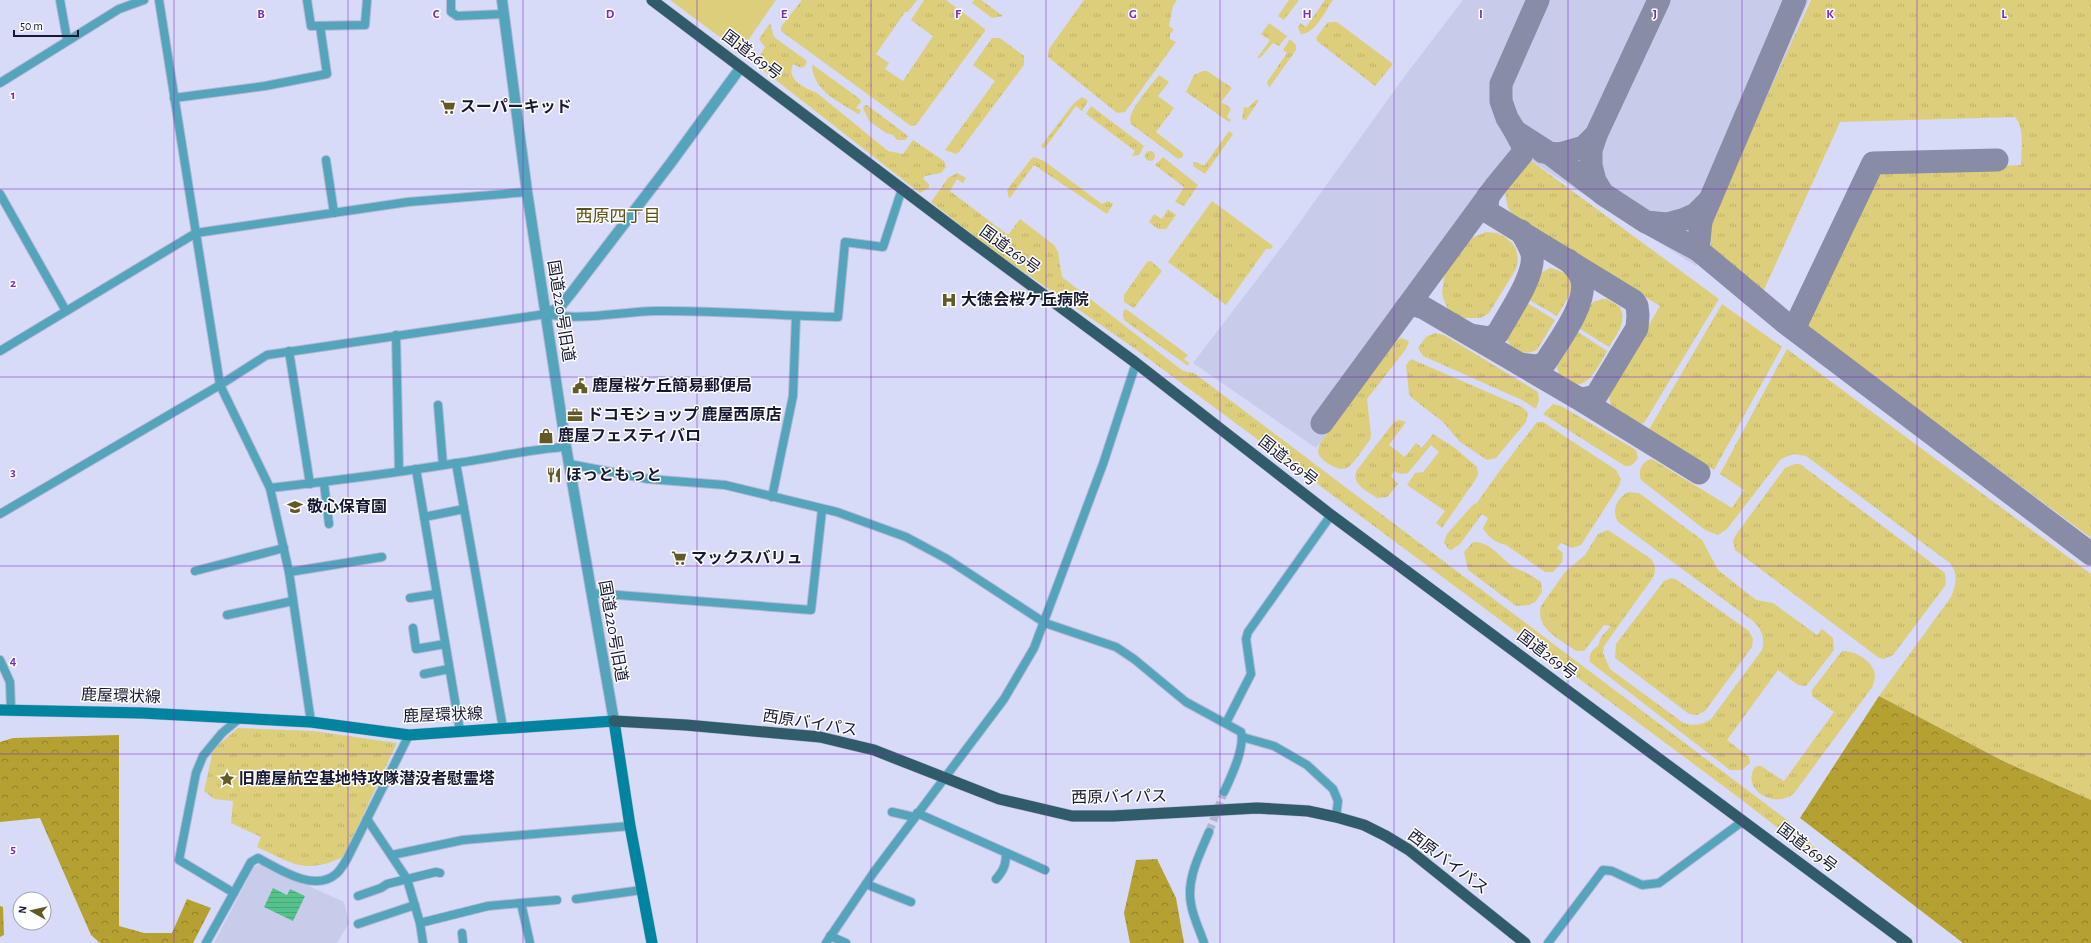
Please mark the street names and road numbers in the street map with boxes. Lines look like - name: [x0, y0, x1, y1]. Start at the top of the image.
- street label: 国道269号: [719, 27, 785, 83]
- street label: 国道269号: [977, 222, 1044, 277]
- street label: 国道220号旧道: [545, 259, 578, 363]
- street label: 国道269号: [1255, 432, 1321, 489]
- street label: 国道220号旧道: [596, 579, 631, 683]
- street label: 国道269号: [1514, 627, 1580, 683]
- street label: 鹿屋環状線: [81, 686, 161, 705]
- street label: 鹿屋環状線: [403, 705, 483, 724]
- street label: 西原バイパス: [761, 707, 859, 738]
- street label: 西原バイパス: [1071, 787, 1167, 806]
- street label: 国道269号: [1774, 820, 1840, 876]
- street label: 西原バイパス: [1405, 826, 1492, 897]

